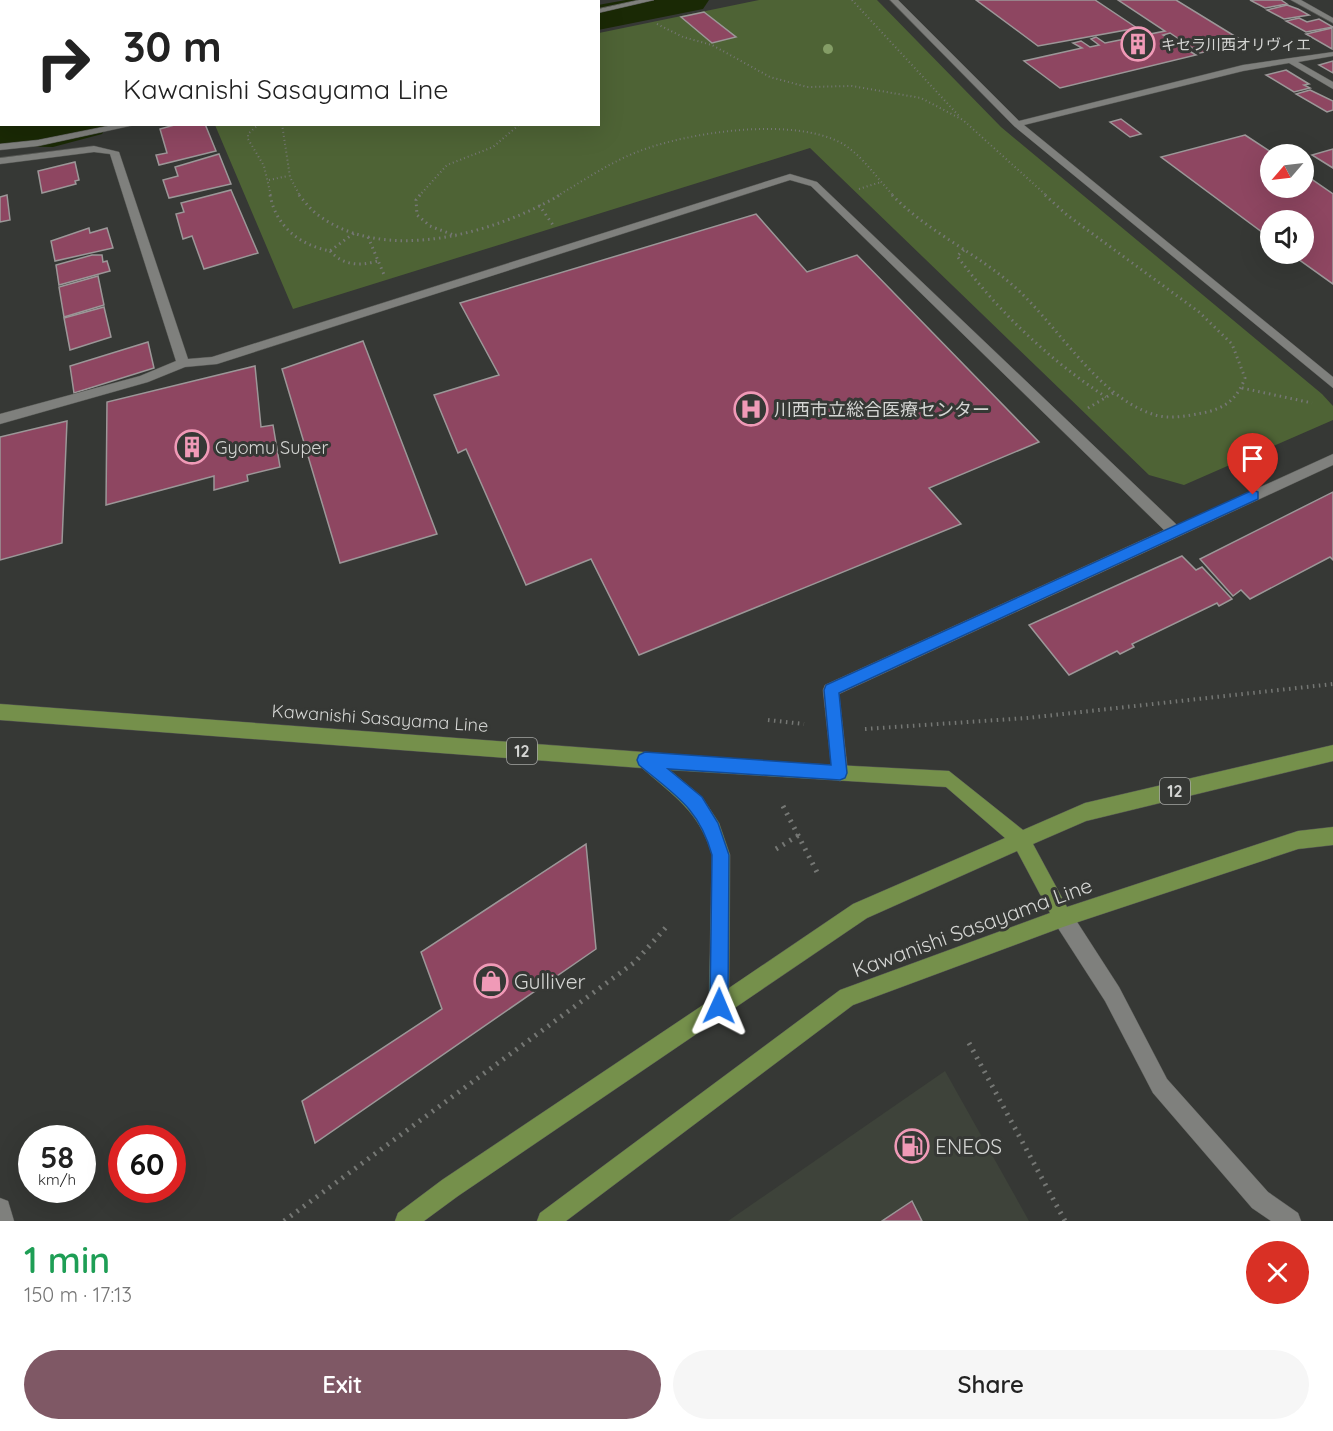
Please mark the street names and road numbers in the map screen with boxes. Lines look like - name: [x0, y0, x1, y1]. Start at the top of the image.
- street label: Kawanishi Sasayama Line: [271, 699, 489, 737]
- road number: 12: [507, 738, 537, 764]
- road number: 12: [1160, 778, 1190, 804]
- street label: Kawanishi Sasayama Line: [849, 871, 1095, 983]

